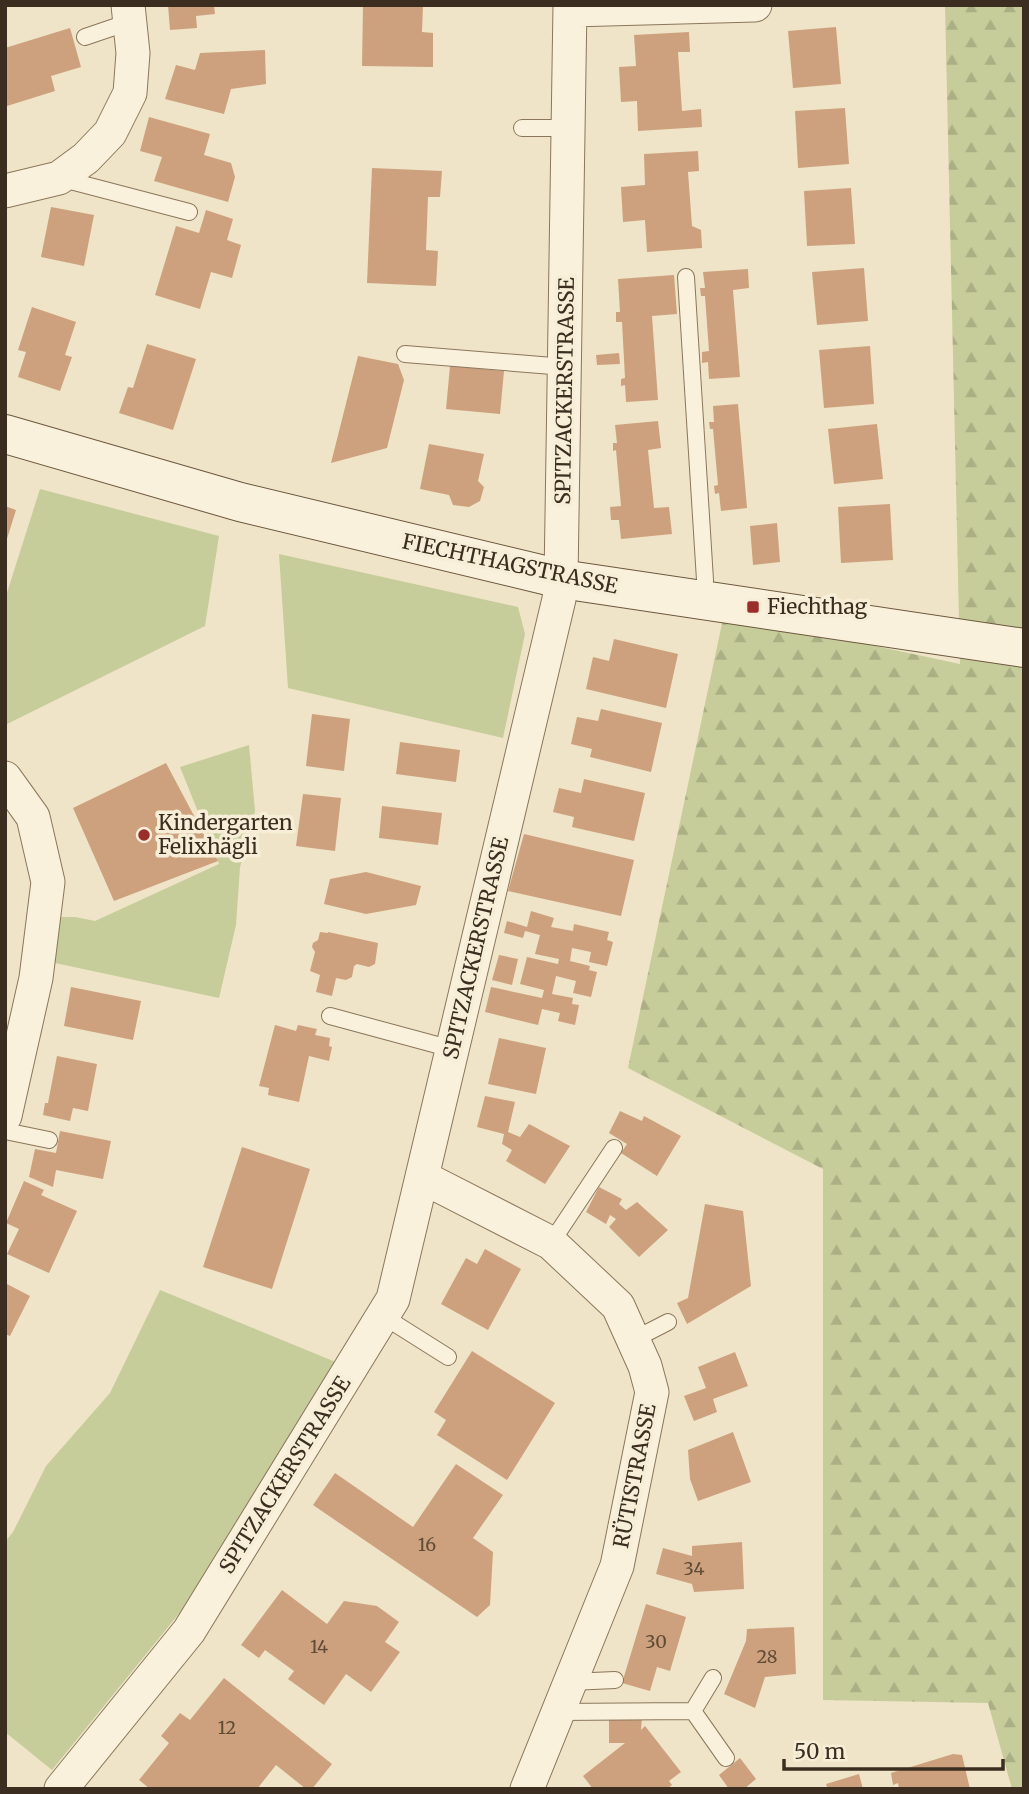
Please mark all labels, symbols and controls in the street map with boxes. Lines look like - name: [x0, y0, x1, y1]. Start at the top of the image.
- street label: SPITZACKERSTRASSE: [549, 276, 580, 505]
- street label: FIECHTHAGSTRASSE: [400, 527, 621, 600]
- place label: Fiechthag: [767, 593, 868, 620]
- marker: Fiechthag: [745, 599, 761, 615]
- place label: Kindergarten Felixhägli: [158, 809, 293, 860]
- marker: Kindergarten Felixhägli: [136, 827, 152, 843]
- street label: SPITZACKERSTRASSE: [437, 833, 514, 1062]
- street label: SPITZACKERSTRASSE: [213, 1371, 357, 1578]
- street label: RÜTISTRASSE: [607, 1401, 662, 1550]
- house number: 16: [418, 1533, 436, 1556]
- house number: 34: [683, 1557, 705, 1580]
- house number: 30: [645, 1630, 667, 1653]
- house number: 14: [310, 1635, 328, 1658]
- house number: 28: [756, 1645, 778, 1668]
- house number: 12: [218, 1716, 236, 1739]
- scale bar: [784, 1728, 1003, 1772]
- text: 50 m: [794, 1738, 845, 1765]

